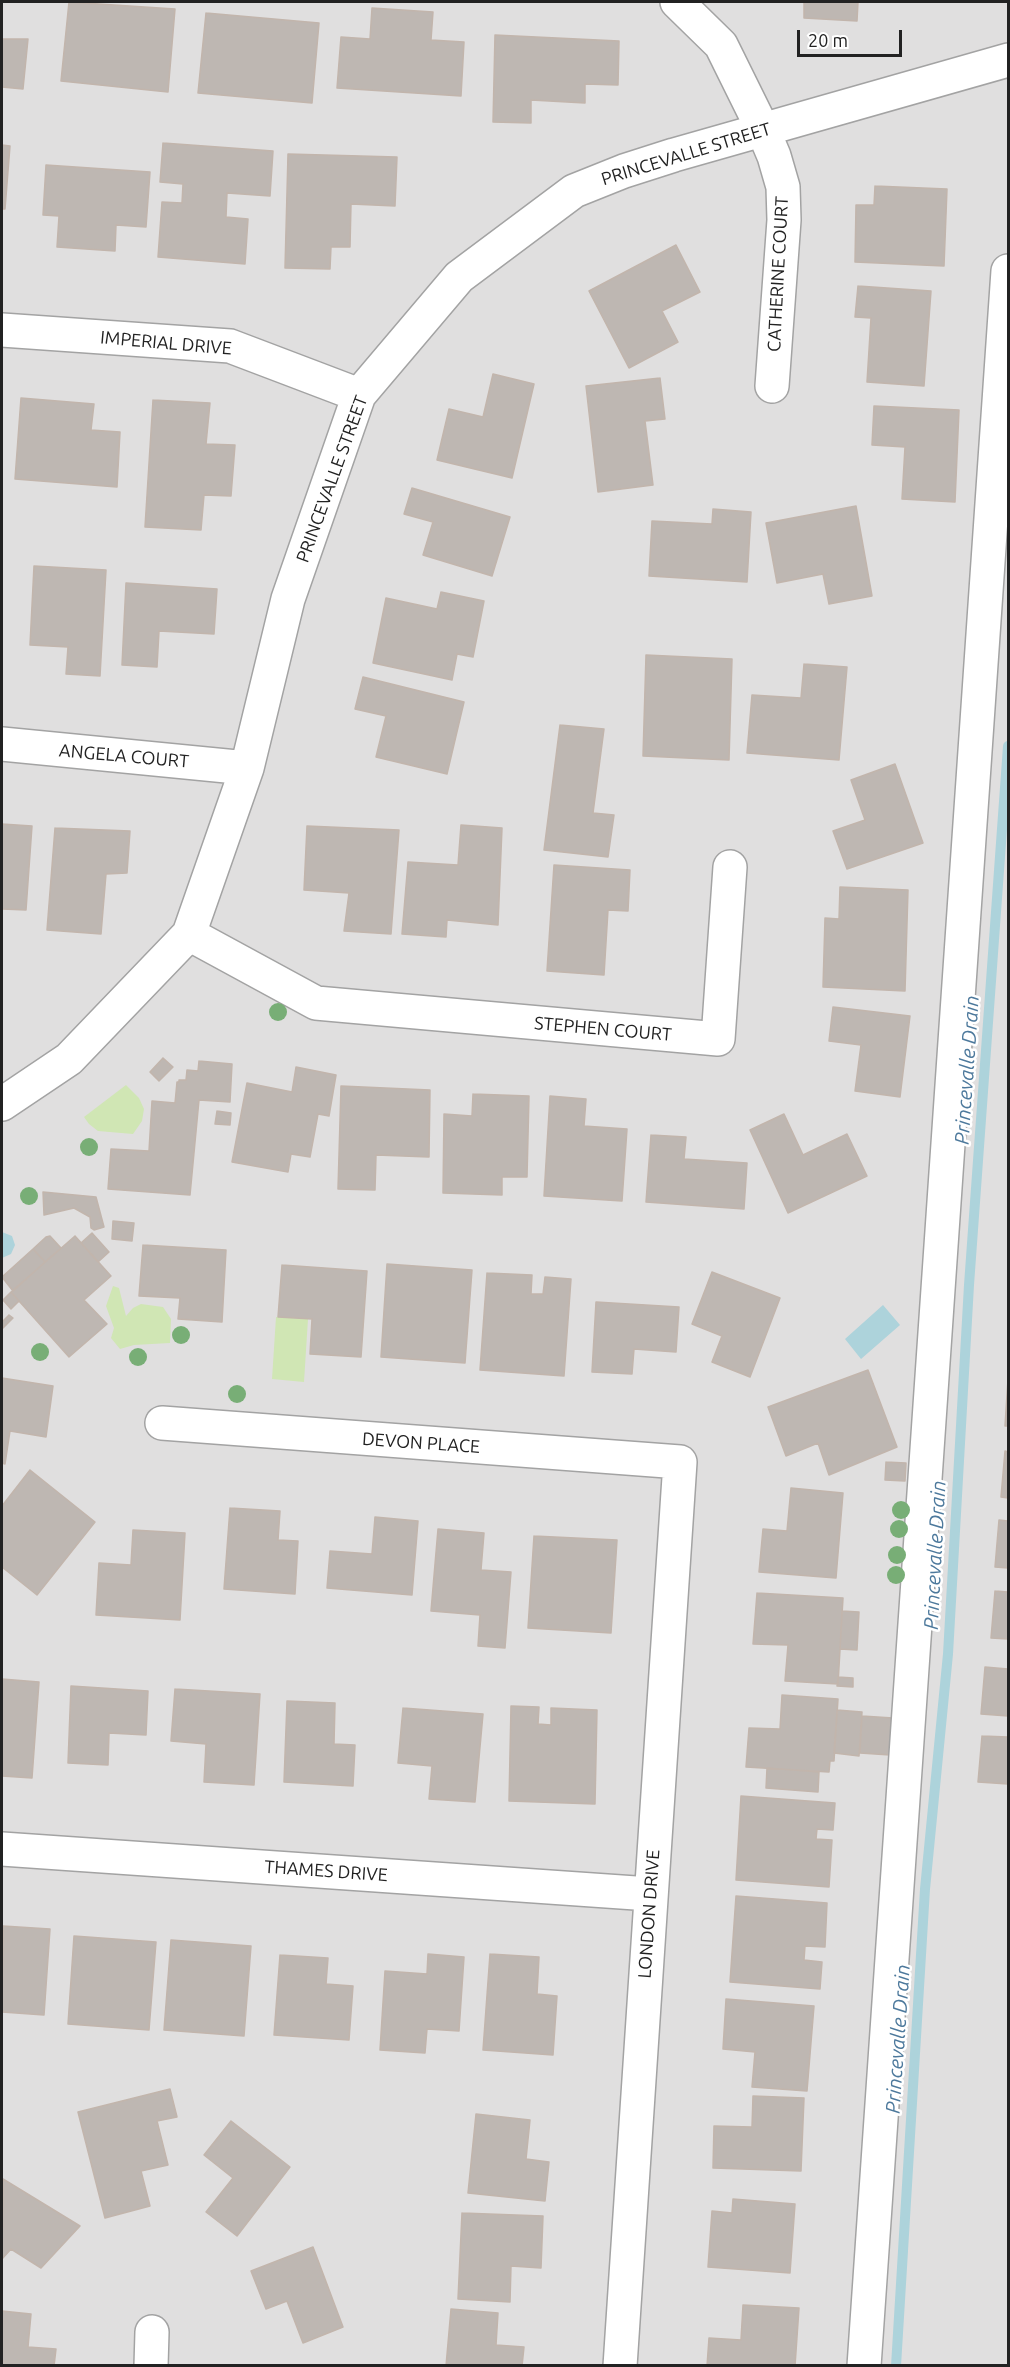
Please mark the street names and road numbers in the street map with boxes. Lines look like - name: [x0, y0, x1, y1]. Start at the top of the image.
- street label: PRINCEVALLE STREET: [599, 118, 773, 190]
- street label: CATHERINE COURT: [763, 196, 793, 352]
- street label: IMPERIAL DRIVE: [99, 326, 233, 360]
- street label: PRINCEVALLE STREET: [292, 393, 372, 565]
- street label: ANGELA COURT: [58, 740, 190, 772]
- street label: STEPHEN COURT: [533, 1012, 673, 1046]
- street label: DEVON PLACE: [361, 1428, 481, 1458]
- street label: LONDON DRIVE: [634, 1849, 664, 1979]
- street label: THAMES DRIVE: [264, 1856, 388, 1886]

